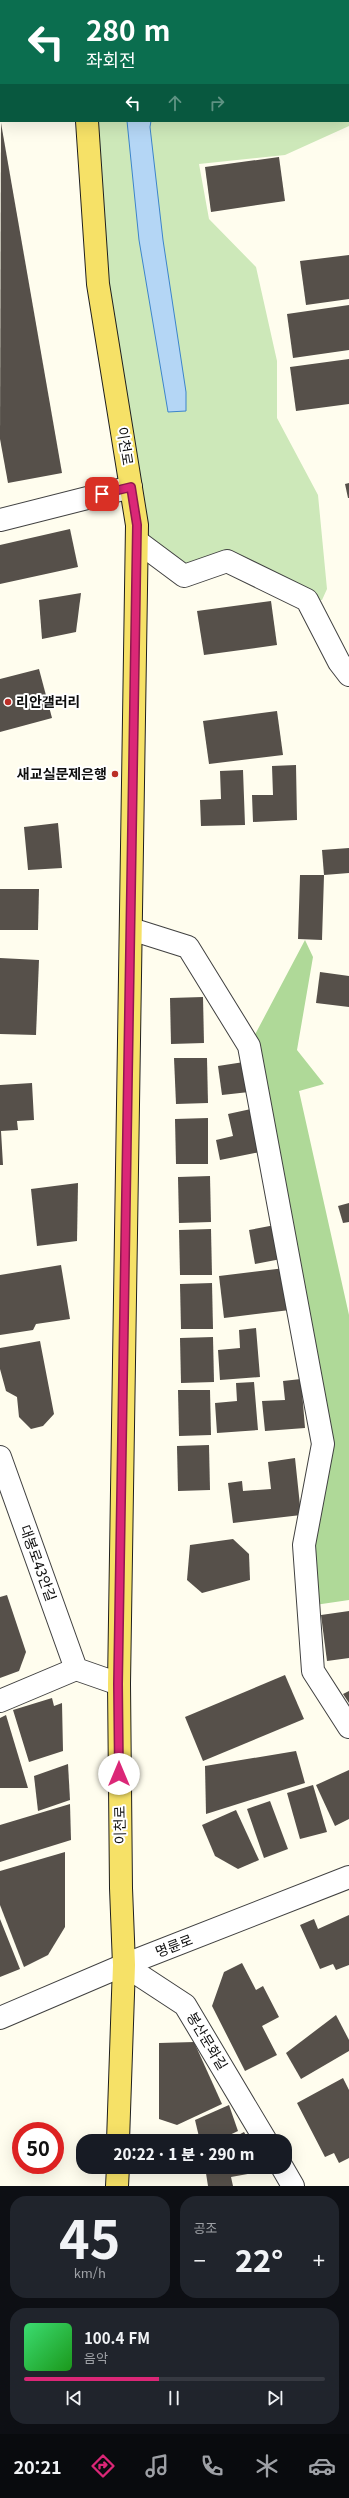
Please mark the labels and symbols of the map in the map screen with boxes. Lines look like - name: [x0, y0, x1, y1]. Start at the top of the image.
- street label: 이천로: [113, 425, 139, 467]
- pin: [85, 477, 119, 511]
- place label: 리안갤러리: [16, 691, 80, 711]
- marker: 리안갤러리: [3, 697, 13, 707]
- place label: 새교실문제은행: [17, 763, 107, 783]
- marker: 새교실문제은행: [110, 769, 120, 779]
- street label: 대봉로43안길: [16, 1522, 62, 1604]
- position arrow: [98, 1753, 140, 1795]
- street label: 이천로: [109, 1805, 129, 1845]
- street label: 명륜로: [152, 1929, 195, 1961]
- street label: 봉산문화길: [183, 2008, 233, 2073]
- speed limit sign: 50: [12, 2122, 64, 2174]

